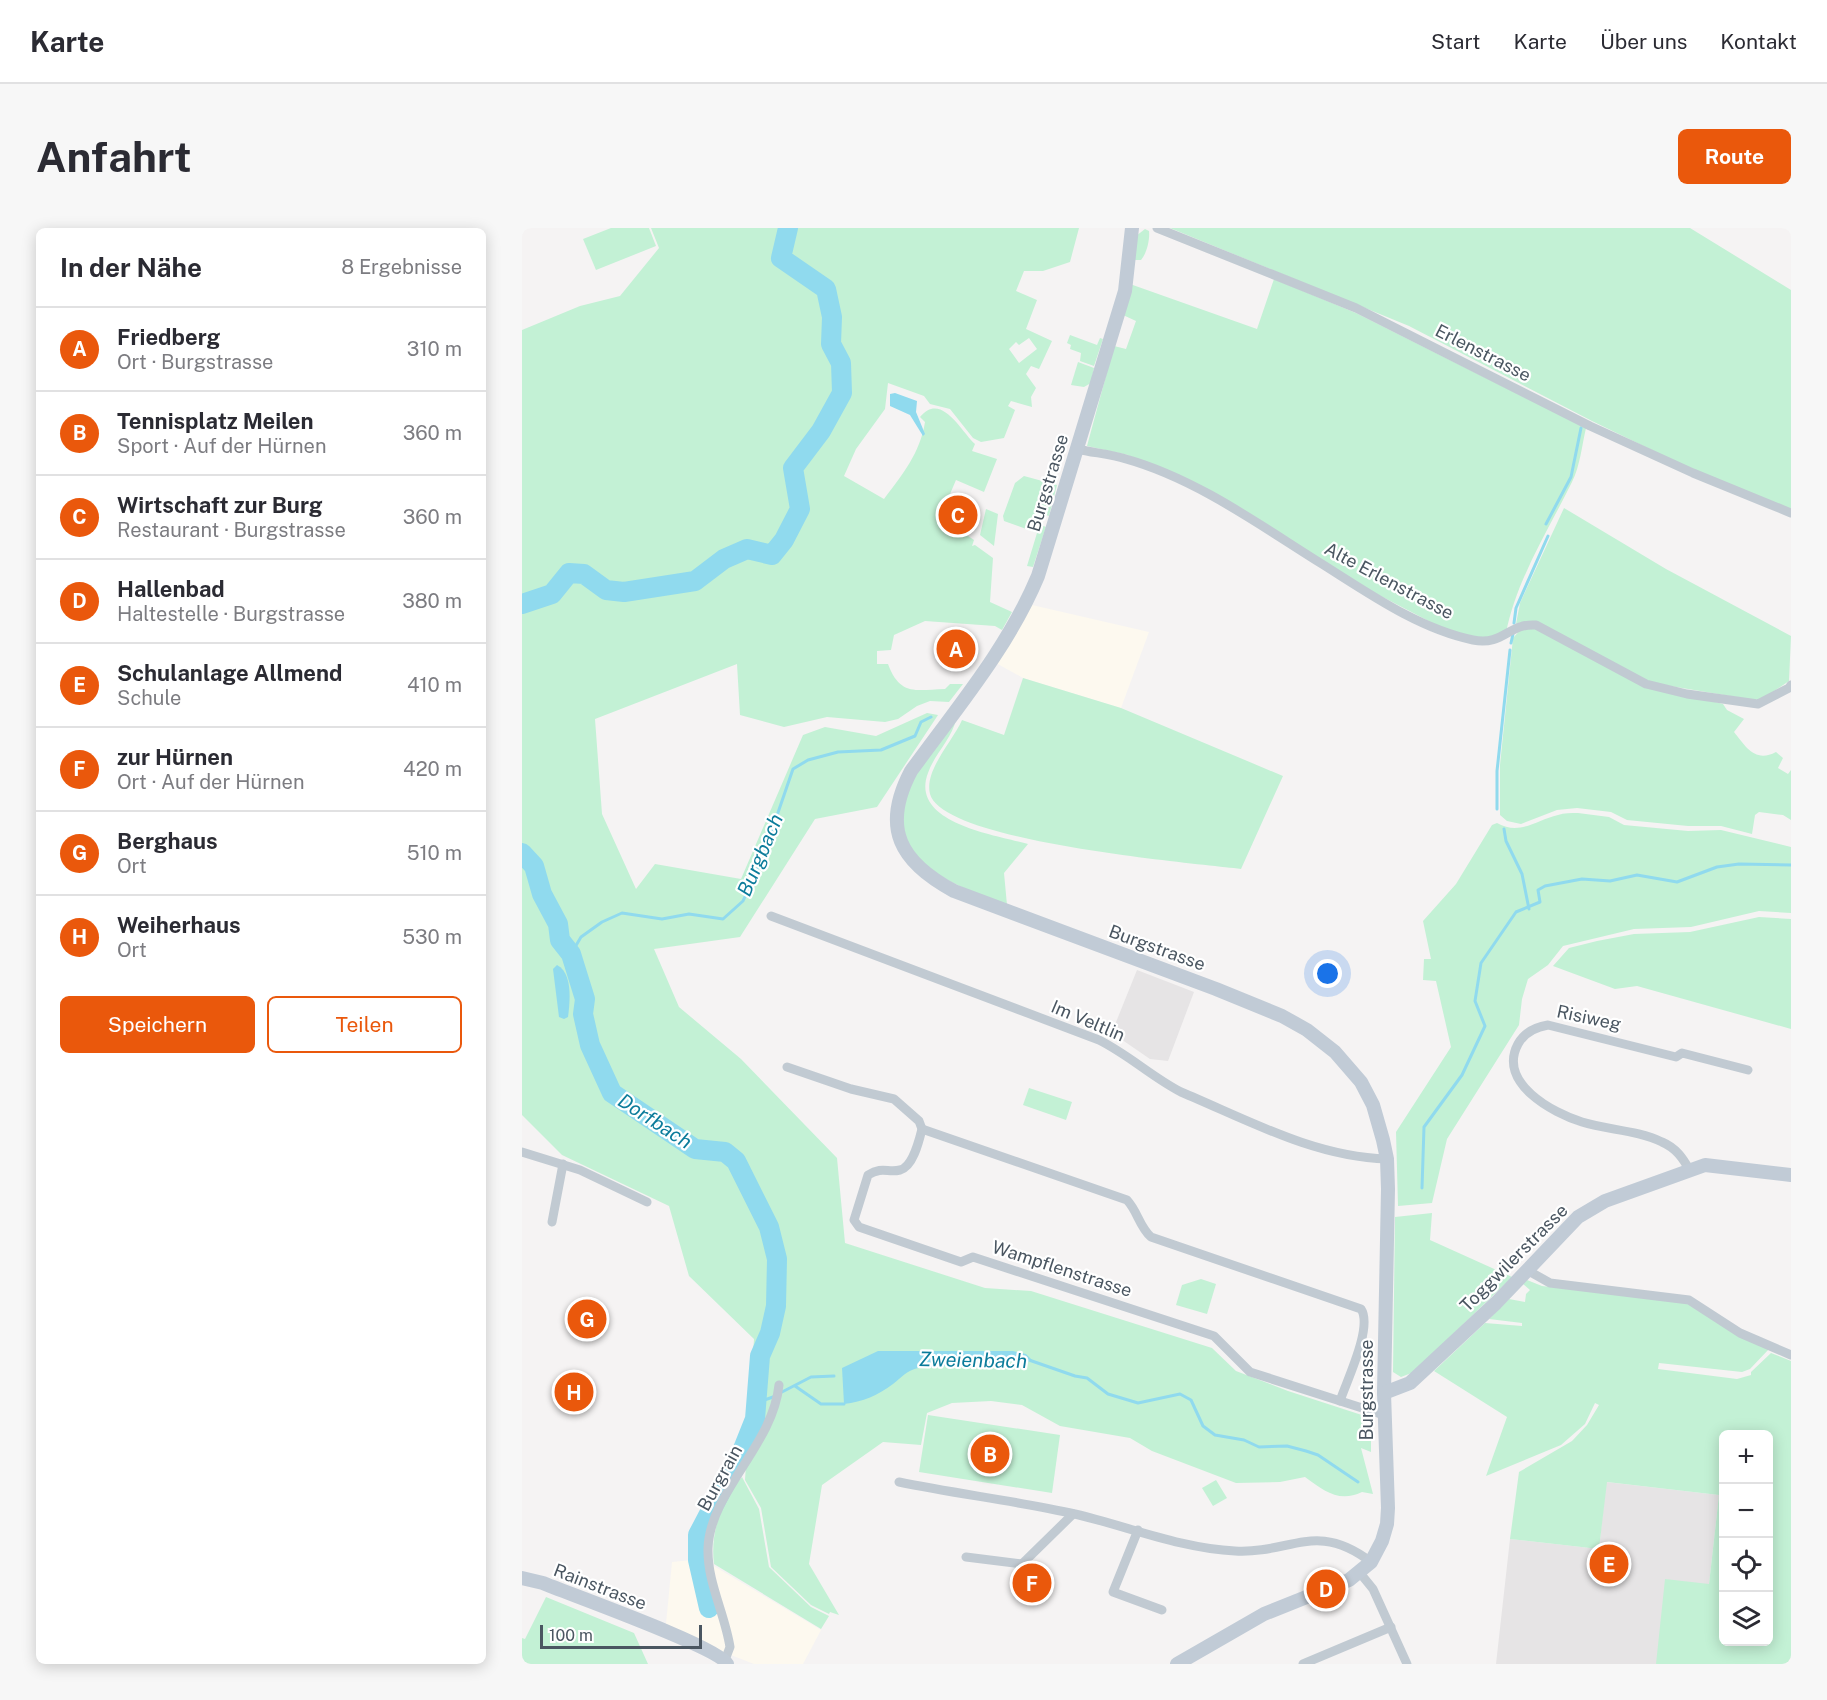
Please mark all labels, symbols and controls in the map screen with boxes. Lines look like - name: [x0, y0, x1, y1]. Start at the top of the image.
- text: Karte: [30, 25, 104, 58]
- text: Start: [1431, 29, 1480, 54]
- text: Karte: [1513, 29, 1567, 54]
- text: Über uns: [1600, 29, 1687, 54]
- text: Kontakt: [1720, 29, 1797, 54]
- button: Route: [1678, 129, 1791, 184]
- text: Anfahrt: [36, 132, 192, 181]
- text: In der Nähe: [60, 252, 202, 283]
- text: 8 Ergebnisse: [341, 255, 462, 279]
- street label: Erlenstrasse: [1432, 320, 1534, 386]
- text: Friedberg: [117, 324, 220, 350]
- text: A: [72, 337, 87, 361]
- text: 310 m: [407, 337, 462, 361]
- text: Ort · Burgstrasse: [117, 350, 273, 374]
- text: Tennisplatz Meilen: [117, 408, 313, 434]
- text: B: [73, 421, 86, 445]
- text: 360 m: [403, 421, 462, 445]
- street label: Burgstrasse: [1023, 431, 1072, 534]
- text: Sport · Auf der Hürnen: [117, 434, 327, 458]
- text: Wirtschaft zur Burg: [117, 492, 323, 518]
- pin: C: [938, 492, 978, 538]
- text: C: [72, 505, 87, 529]
- text: 360 m: [403, 505, 462, 529]
- text: Restaurant · Burgstrasse: [117, 518, 346, 542]
- street label: Alte Erlenstrasse: [1321, 538, 1457, 623]
- text: Hallenbad: [117, 576, 225, 602]
- text: D: [72, 589, 87, 613]
- text: 380 m: [402, 589, 462, 613]
- text: Haltestelle · Burgstrasse: [117, 602, 345, 626]
- pin: A: [936, 626, 976, 672]
- text: Schulanlage Allmend: [117, 660, 342, 686]
- text: E: [73, 673, 86, 697]
- text: 410 m: [407, 673, 462, 697]
- text: Schule: [117, 686, 181, 710]
- text: zur Hürnen: [117, 744, 233, 770]
- text: F: [73, 757, 86, 781]
- text: 420 m: [403, 757, 462, 781]
- text: Ort · Auf der Hürnen: [117, 770, 304, 794]
- water label: Burgbach: [732, 810, 788, 900]
- text: Berghaus: [117, 828, 218, 854]
- text: G: [72, 841, 87, 865]
- text: 510 m: [407, 841, 462, 865]
- text: Ort: [117, 854, 147, 878]
- text: Weiherhaus: [117, 912, 241, 938]
- street label: Burgstrasse: [1106, 920, 1208, 975]
- text: H: [72, 925, 87, 949]
- text: 530 m: [402, 925, 462, 949]
- text: Ort: [117, 938, 147, 962]
- your location: [1313, 959, 1342, 988]
- button: Speichern: [60, 996, 255, 1053]
- button: Teilen: [267, 996, 462, 1053]
- street label: Im Veltlin: [1048, 996, 1128, 1045]
- street label: Risiweg: [1555, 1000, 1623, 1035]
- water label: Dorfbach: [614, 1088, 696, 1154]
- street label: Toggwilerstrasse: [1456, 1200, 1572, 1316]
- street label: Wampflenstrasse: [990, 1236, 1135, 1301]
- pin: G: [568, 1296, 606, 1342]
- street label: Burgstrasse: [1356, 1339, 1377, 1441]
- water label: Zweienbach: [919, 1347, 1027, 1373]
- pin: H: [554, 1370, 594, 1414]
- map controls: [1719, 1430, 1773, 1646]
- button: +: [1719, 1430, 1773, 1484]
- pin: B: [970, 1432, 1010, 1476]
- street label: Burgrain: [693, 1441, 746, 1514]
- button: −: [1719, 1484, 1773, 1538]
- button: locate: [1719, 1538, 1773, 1592]
- pin: E: [1590, 1542, 1628, 1586]
- street label: Rainstrasse: [551, 1559, 650, 1614]
- pin: F: [1012, 1560, 1052, 1606]
- pin: D: [1306, 1566, 1346, 1612]
- button: layers: [1719, 1592, 1773, 1646]
- scale bar: [540, 1622, 702, 1650]
- text: 100 m: [549, 1626, 593, 1645]

